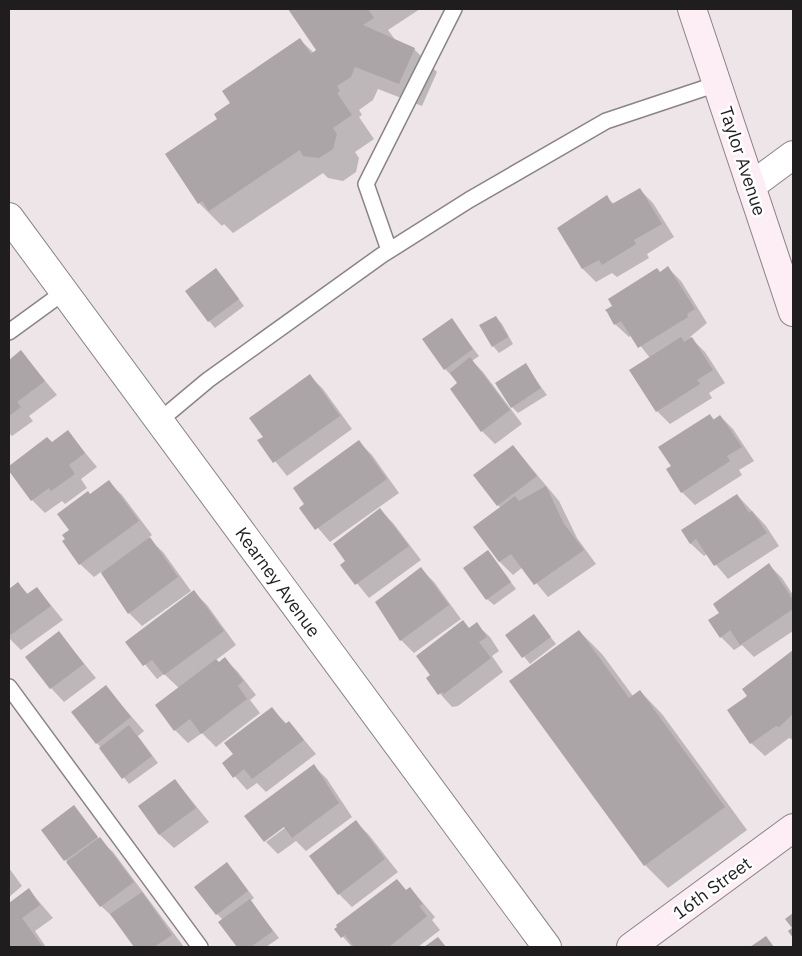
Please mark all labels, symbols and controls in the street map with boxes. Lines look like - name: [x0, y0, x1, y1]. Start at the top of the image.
- street label: Taylor Avenue: [715, 103, 772, 219]
- street label: Kearney Avenue: [230, 522, 326, 642]
- street label: 16th Street: [668, 852, 756, 924]

